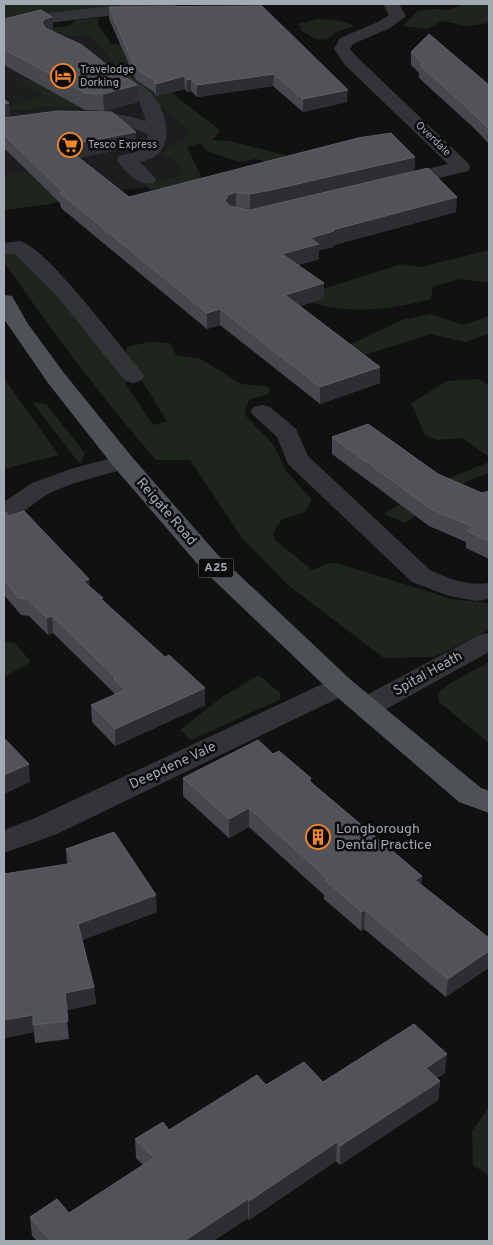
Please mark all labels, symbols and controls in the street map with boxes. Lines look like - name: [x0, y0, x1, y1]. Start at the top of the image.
- hotel icon: Travelodge Dorking: [50, 63, 76, 89]
- place label: Travelodge Dorking: [80, 63, 134, 90]
- street label: Overdale: [412, 119, 454, 159]
- supermarket icon: Tesco Express: [57, 132, 83, 158]
- place label: Tesco Express: [88, 138, 157, 152]
- street label: Reigate Road: [132, 475, 200, 549]
- road number: A25: [198, 558, 234, 578]
- street label: Spital Heath: [390, 648, 466, 700]
- street label: Deepdene Vale: [127, 739, 219, 793]
- place label: Longborough Dental Practice: [336, 821, 432, 854]
- building icon: Longborough Dental Practice: [305, 824, 331, 850]

